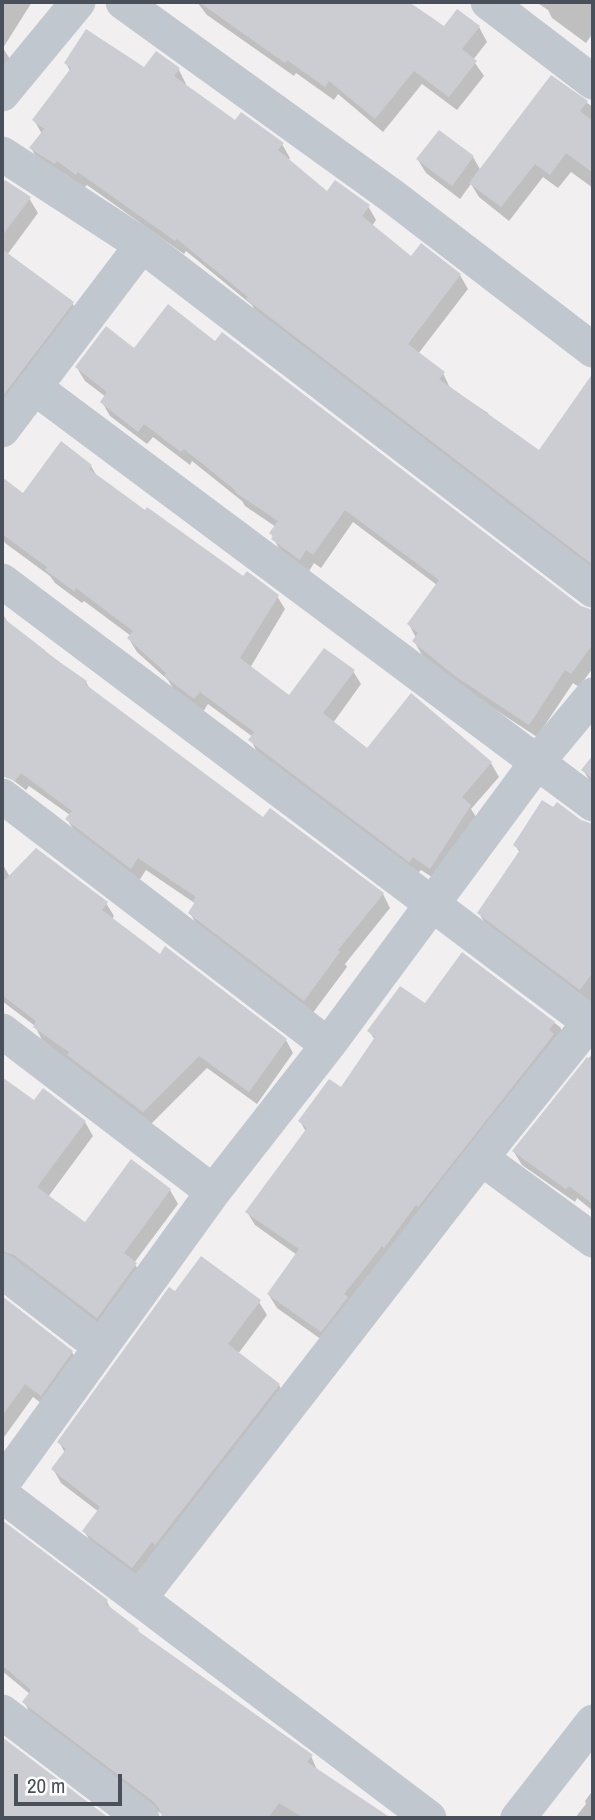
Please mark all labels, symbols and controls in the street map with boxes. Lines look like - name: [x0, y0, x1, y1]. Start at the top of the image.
- scale bar: [18, 1760, 126, 1804]
- text: 20 m: [27, 1771, 65, 1800]

